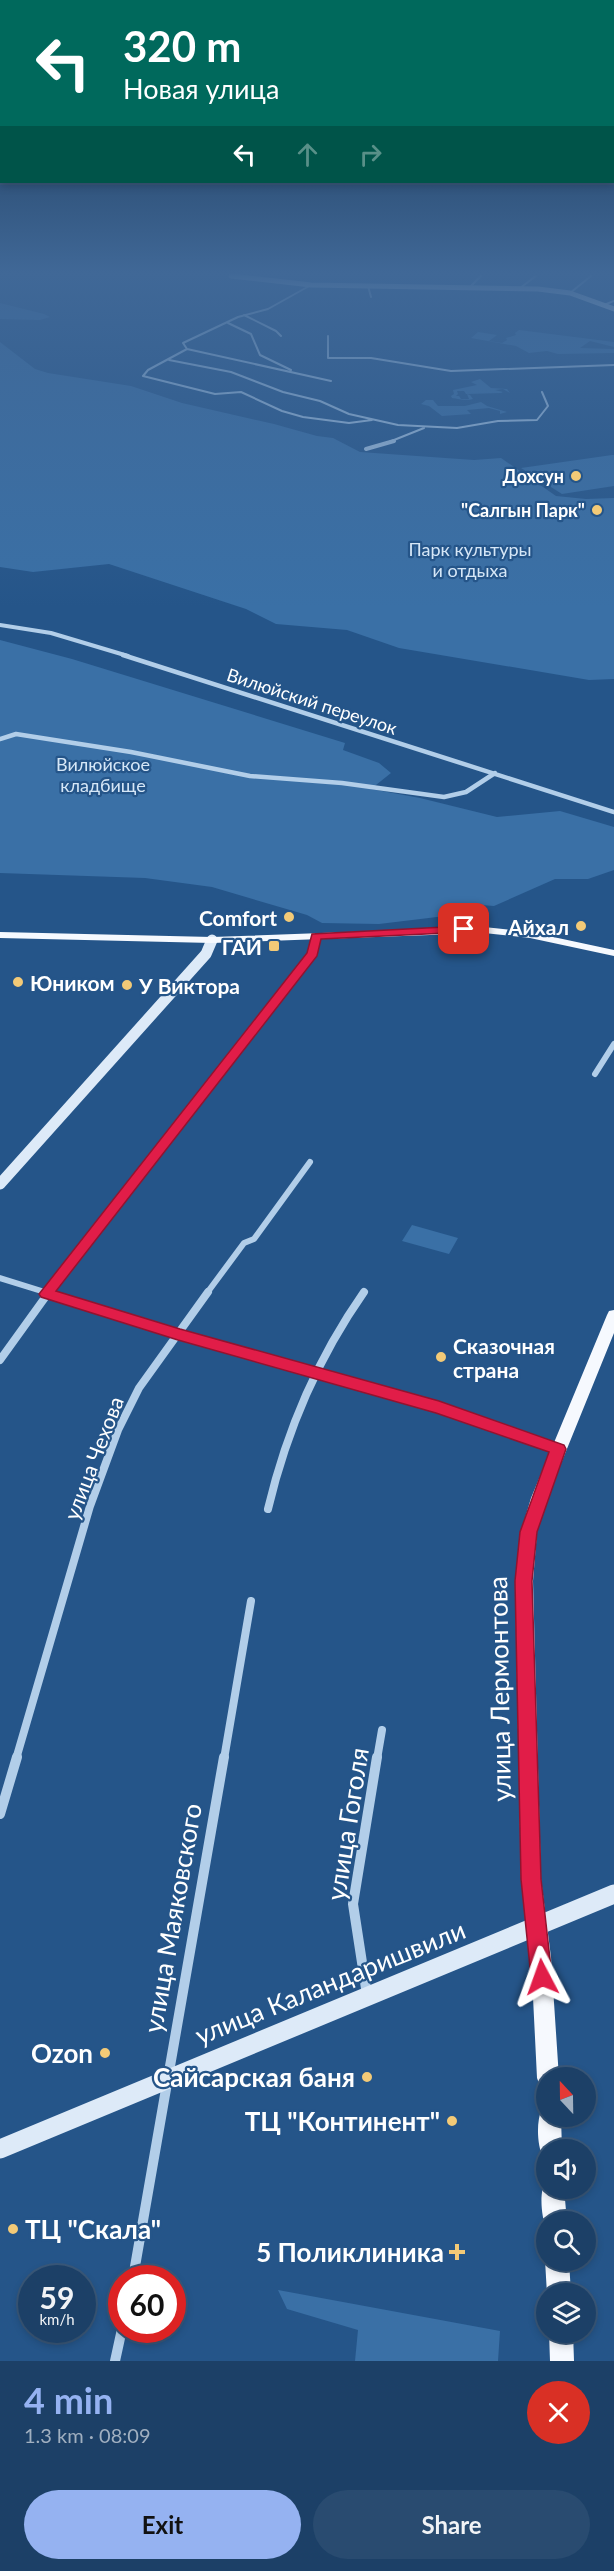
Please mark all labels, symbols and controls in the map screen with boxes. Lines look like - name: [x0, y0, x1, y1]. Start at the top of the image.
- text: 320 m: [123, 21, 241, 71]
- icon: left: [24, 24, 102, 102]
- text: Новая улица: [123, 72, 279, 105]
- icon: left: [228, 138, 261, 171]
- icon: ahead: [291, 138, 324, 171]
- icon: right: [354, 138, 387, 171]
- place label: Дохсун: [503, 465, 564, 487]
- marker: Дохсун: [569, 469, 583, 483]
- place label: "Салгын Парк": [461, 499, 585, 521]
- marker: "Салгын Парк": [590, 503, 604, 517]
- park label: Парк культуры и отдыха: [408, 538, 532, 581]
- street label: Вилюйский переулок: [224, 663, 400, 739]
- park label: Вилюйское кладбище: [56, 753, 150, 796]
- pin: [438, 903, 489, 954]
- place label: Comfort: [199, 905, 277, 930]
- marker: Comfort: [282, 910, 296, 924]
- icon: arrive: [447, 912, 480, 945]
- place label: Айхал: [507, 914, 569, 939]
- marker: Айхал: [574, 919, 588, 933]
- place label: ГАИ: [222, 934, 262, 959]
- marker: ГАИ: [267, 939, 281, 953]
- place label: Юником: [30, 970, 115, 995]
- place label: У Виктора: [138, 973, 240, 998]
- marker: Юником: [11, 975, 25, 989]
- marker: У Виктора: [120, 978, 134, 992]
- place label: Сказочная страна: [453, 1333, 555, 1382]
- marker: Сказочная страна: [434, 1350, 448, 1364]
- street label: улица Чехова: [58, 1393, 128, 1523]
- street label: улица Лермонтова: [481, 1576, 517, 1802]
- street label: улица Гоголя: [319, 1745, 375, 1903]
- street label: улица Маяковского: [136, 1801, 208, 2035]
- street label: улица Каландаришвили: [190, 1913, 470, 2051]
- position arrow: [510, 1945, 574, 2009]
- place label: Ozon: [31, 2037, 93, 2069]
- marker: Ozon: [98, 2046, 112, 2060]
- place label: Сайсарская баня: [153, 2061, 355, 2093]
- north arrow: [536, 2067, 596, 2127]
- map controls: [536, 2067, 596, 2343]
- marker: Сайсарская баня: [360, 2070, 374, 2084]
- place label: ТЦ "Континент": [245, 2105, 440, 2137]
- marker: ТЦ "Континент": [445, 2114, 459, 2128]
- button: sound: [536, 2139, 596, 2199]
- button: search: [536, 2211, 596, 2271]
- place label: ТЦ "Скала": [25, 2213, 161, 2245]
- marker: ТЦ "Скала": [6, 2222, 20, 2236]
- place label: 5 Поликлиника: [256, 2236, 444, 2268]
- marker: 5 Поликлиника: [448, 2243, 466, 2261]
- speed limit sign: 60: [108, 2265, 186, 2343]
- text: 59: [40, 2279, 74, 2315]
- button: layers: [536, 2283, 596, 2343]
- text: km/h: [39, 2310, 75, 2328]
- text: 4 min: [24, 2378, 113, 2422]
- button: close: [527, 2381, 590, 2444]
- text: 1.3 km · 08:09: [24, 2423, 151, 2447]
- button: Exit: [24, 2490, 301, 2559]
- button: Share: [313, 2490, 590, 2559]

